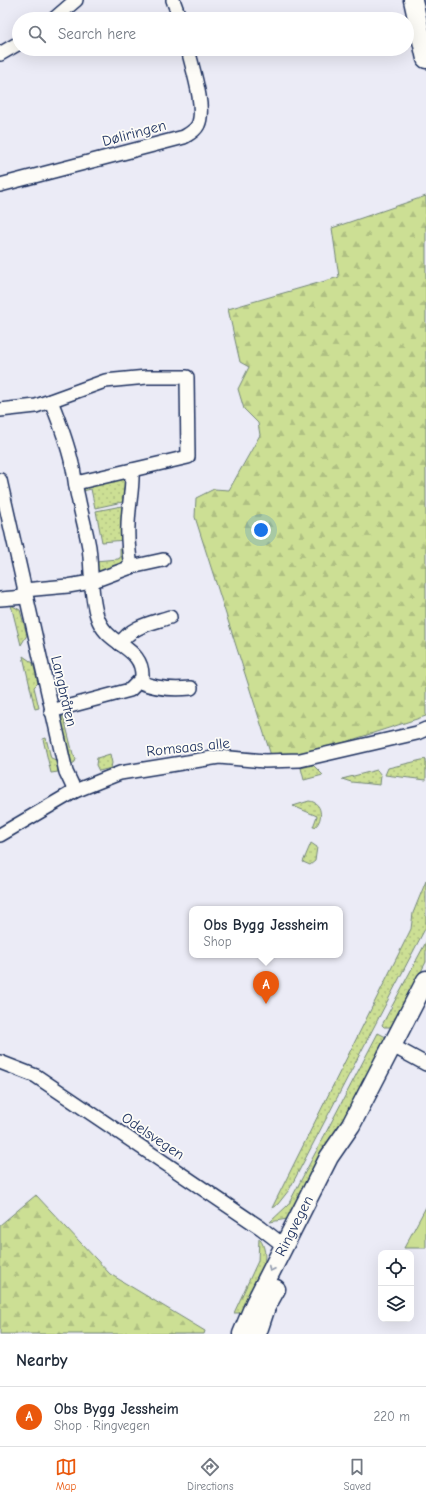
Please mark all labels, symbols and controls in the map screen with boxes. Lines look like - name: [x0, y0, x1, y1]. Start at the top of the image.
- search box: [12, 12, 414, 56]
- icon: search: [26, 23, 48, 45]
- text: Search here: [58, 25, 136, 43]
- street label: Døliringen: [100, 116, 168, 150]
- your location: [251, 520, 271, 540]
- street label: Langbråten: [47, 654, 81, 728]
- street label: Romsaas alle: [145, 734, 231, 760]
- popup: [189, 906, 343, 958]
- text: Obs Bygg Jessheim: [204, 916, 328, 934]
- text: Shop: [204, 934, 232, 949]
- pin: A: [253, 971, 279, 1004]
- street label: Odelsvegen: [118, 1108, 188, 1164]
- street label: Ringvegen: [271, 1192, 317, 1259]
- map controls: [378, 1250, 414, 1322]
- button: locate: [378, 1250, 414, 1286]
- one-way arrow: [269, 1265, 276, 1272]
- button: layers: [378, 1286, 414, 1322]
- text: Nearby: [16, 1351, 67, 1370]
- text: Obs Bygg Jessheim: [54, 1400, 179, 1418]
- text: A: [25, 1409, 33, 1424]
- text: 220 m: [373, 1409, 410, 1424]
- text: Shop · Ringvegen: [54, 1418, 150, 1433]
- tab: Map: [55, 1456, 77, 1493]
- tab: Directions: [187, 1456, 234, 1493]
- tab: Saved: [344, 1456, 371, 1493]

